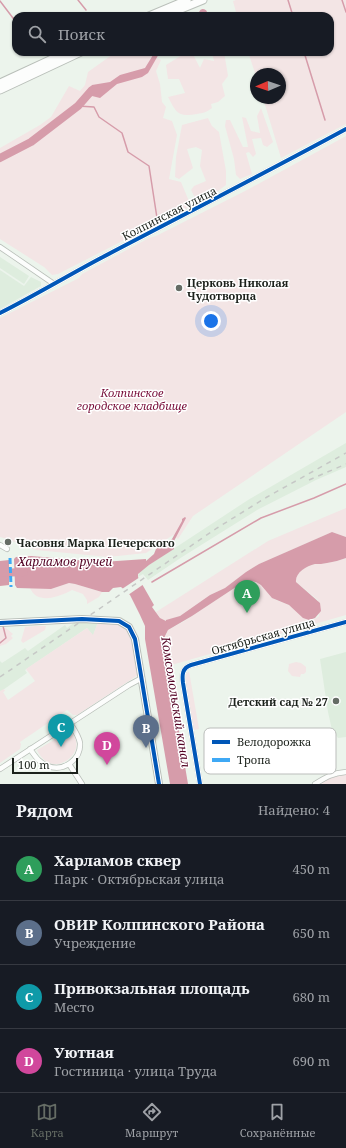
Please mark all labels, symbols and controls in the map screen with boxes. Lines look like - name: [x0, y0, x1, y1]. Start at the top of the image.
- search box: [12, 12, 334, 56]
- icon: search: [26, 23, 48, 45]
- text: Поиск: [58, 24, 105, 44]
- north arrow: [250, 68, 286, 104]
- street label: Колпинская улица: [119, 183, 219, 243]
- place label: Церковь Николая Чудотворца: [187, 275, 289, 303]
- marker: Церковь Николая Чудотворца: [174, 283, 184, 293]
- your location: [201, 311, 221, 331]
- park label: Колпинское городское кладбище: [77, 385, 188, 413]
- place label: Часовня Марка Печерского: [16, 535, 175, 550]
- marker: Часовня Марка Печерского: [3, 537, 13, 547]
- water label: Харламов ручей: [17, 553, 112, 570]
- pin: A: [234, 580, 260, 613]
- street label: Октябрьская улица: [209, 614, 317, 658]
- water label: Комсомольский канал: [157, 634, 195, 769]
- place label: Детский сад № 27: [228, 694, 328, 709]
- marker: Детский сад № 27: [331, 696, 341, 706]
- pin: C: [48, 714, 74, 747]
- pin: B: [133, 715, 159, 748]
- legend: [204, 728, 336, 774]
- pin: D: [94, 732, 120, 765]
- text: Велодорожка: [237, 734, 311, 749]
- text: Тропа: [237, 752, 271, 767]
- scale bar: [12, 756, 78, 775]
- text: 100 m: [18, 757, 50, 772]
- text: Рядом: [16, 799, 73, 822]
- text: Найдено: 4: [258, 801, 330, 819]
- text: Харламов сквер: [54, 850, 181, 870]
- text: A: [24, 860, 34, 878]
- text: 450 m: [293, 860, 330, 878]
- text: Парк · Октябрьская улица: [54, 870, 225, 888]
- text: ОВИР Колпинского Района: [54, 914, 265, 934]
- text: B: [25, 924, 33, 942]
- text: 650 m: [293, 924, 330, 942]
- text: Учреждение: [54, 934, 136, 952]
- text: Привокзальная площадь: [54, 978, 249, 998]
- text: C: [25, 988, 33, 1006]
- text: 680 m: [293, 988, 330, 1006]
- text: Место: [54, 998, 94, 1016]
- text: Уютная: [54, 1042, 114, 1062]
- text: D: [24, 1052, 34, 1070]
- text: 690 m: [293, 1052, 330, 1070]
- text: Гостиница · улица Труда: [54, 1062, 217, 1080]
- tab: Карта: [31, 1101, 64, 1140]
- tab: Маршрут: [125, 1101, 178, 1140]
- tab: Сохранённые: [240, 1101, 315, 1140]

